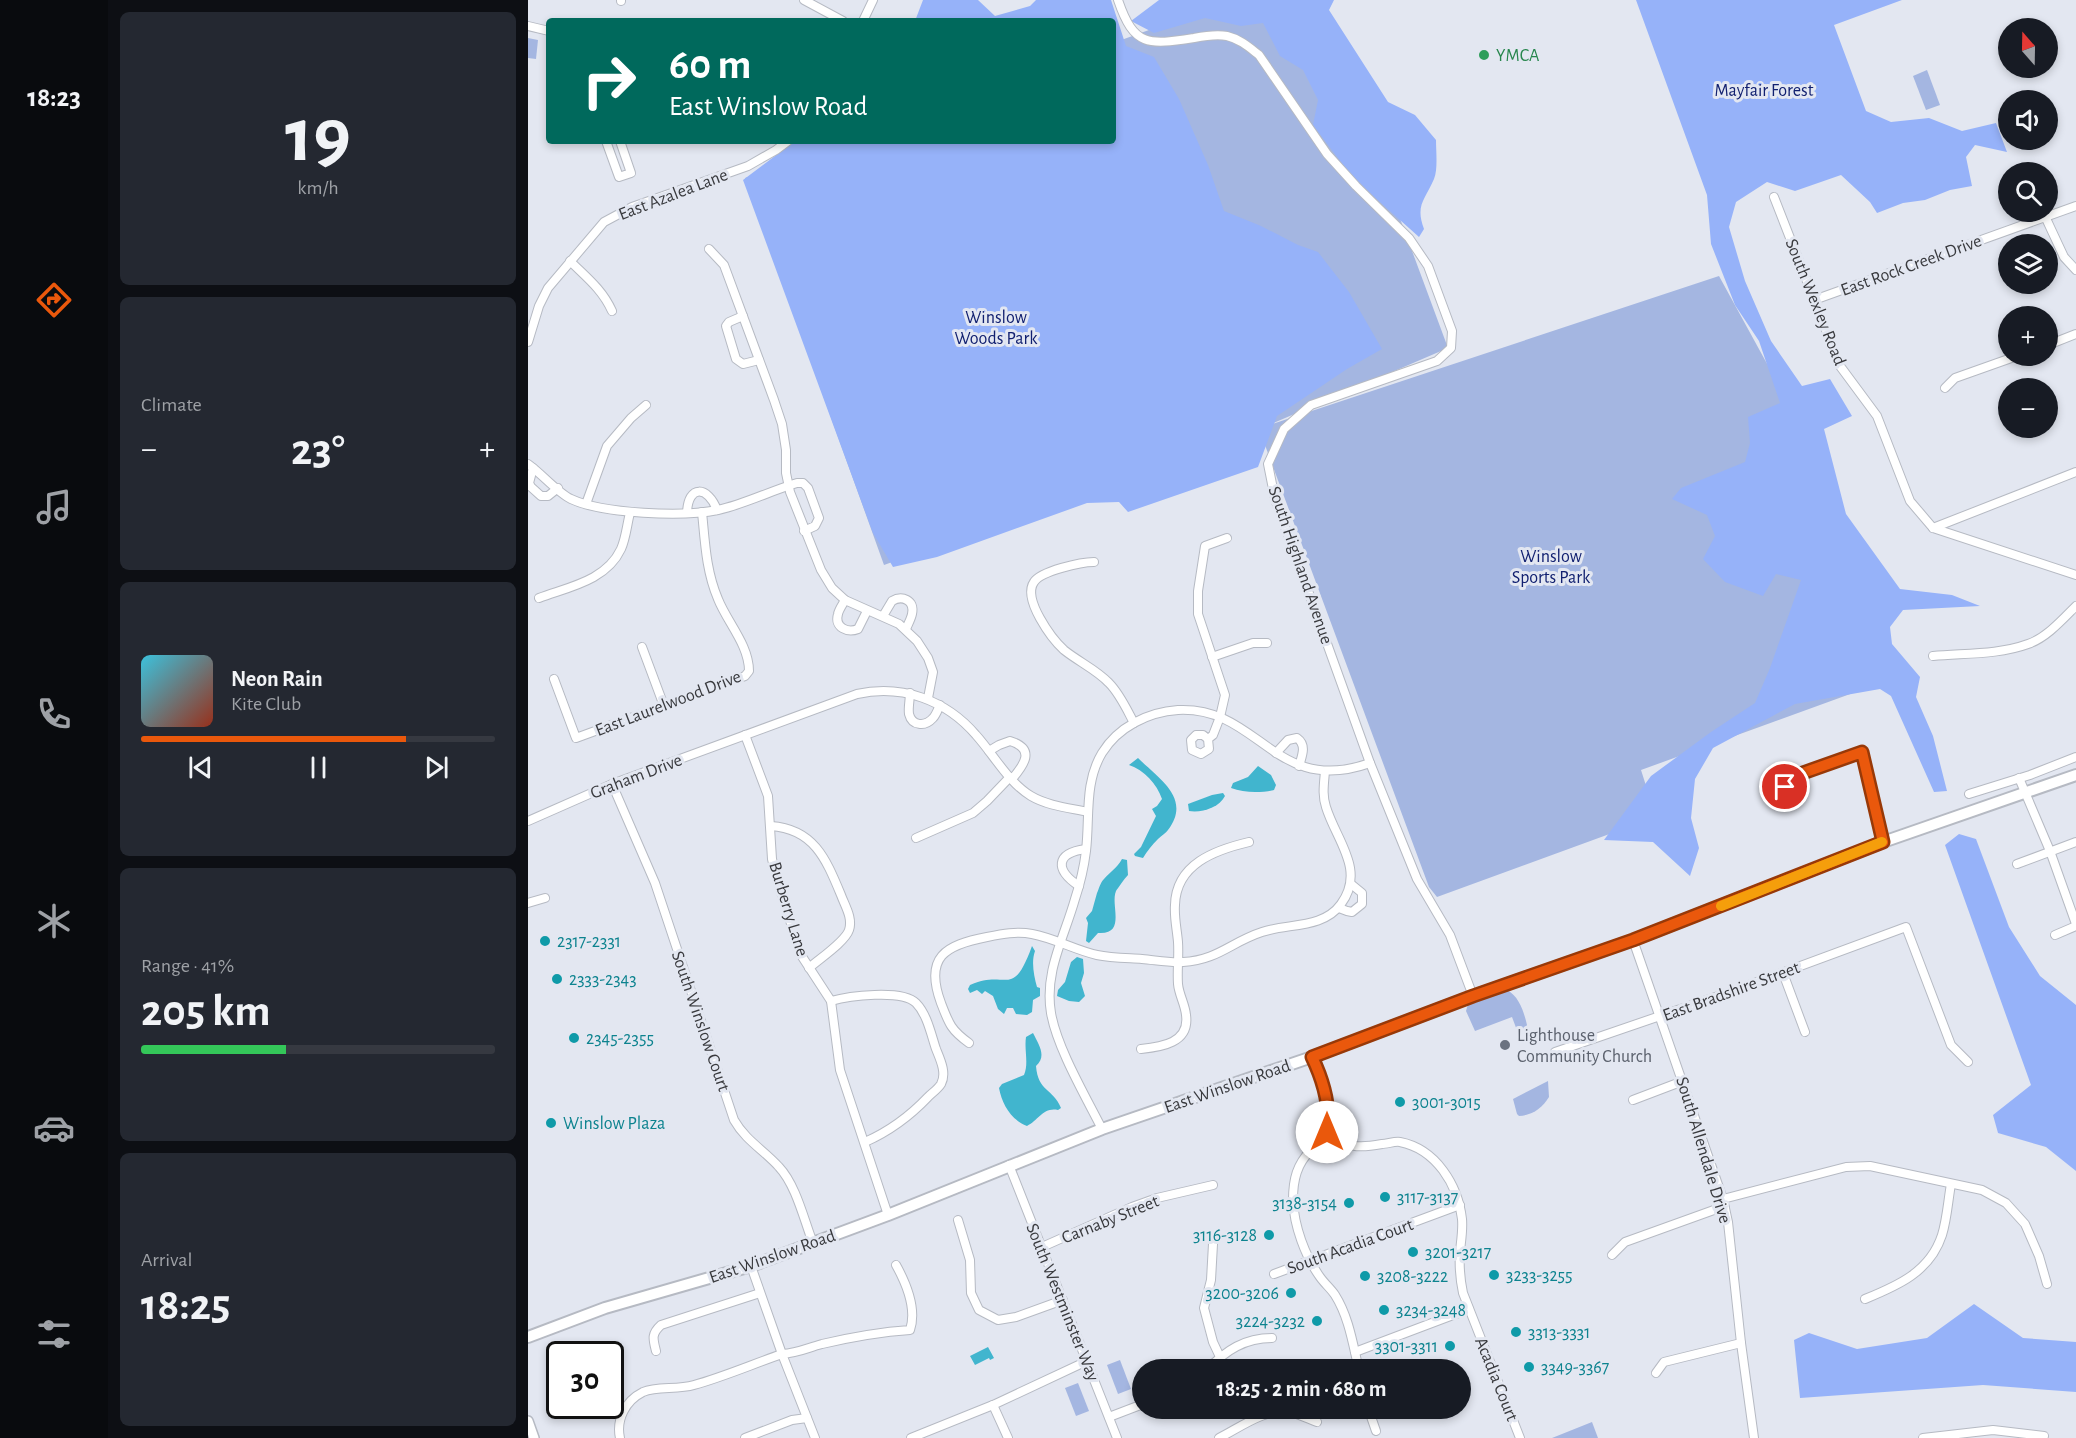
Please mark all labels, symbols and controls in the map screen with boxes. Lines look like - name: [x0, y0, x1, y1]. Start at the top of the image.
- north arrow: [1998, 18, 2058, 78]
- map controls: [1998, 18, 2058, 438]
- icon: right: [570, 42, 648, 120]
- text: 60 m: [669, 44, 751, 86]
- place label: YMCA: [1496, 47, 1540, 65]
- marker: YMCA: [1477, 48, 1491, 62]
- park label: Mayfair Forest: [1715, 82, 1814, 100]
- text: 18:23: [27, 84, 81, 111]
- button: sound: [1998, 90, 2058, 150]
- text: East Winslow Road: [669, 93, 867, 120]
- text: 19: [285, 98, 351, 176]
- button: search: [1998, 162, 2058, 222]
- street label: East Azalea Lane: [616, 166, 730, 224]
- text: km/h: [297, 178, 339, 198]
- street label: East Rock Creek Drive: [1839, 232, 1984, 300]
- button: layers: [1998, 234, 2058, 294]
- street label: South Wexley Road: [1781, 236, 1849, 368]
- icon: directions: [33, 279, 75, 321]
- button: +: [1998, 306, 2058, 366]
- park label: Winslow Woods Park: [955, 309, 1038, 348]
- button: −: [1998, 378, 2058, 438]
- text: Climate: [141, 395, 202, 415]
- text: 23°: [291, 428, 345, 473]
- text: −: [141, 433, 157, 466]
- text: +: [479, 433, 495, 466]
- street label: South Highland Avenue: [1265, 484, 1336, 647]
- icon: music: [33, 486, 75, 528]
- park label: Winslow Sports Park: [1512, 548, 1591, 587]
- text: Neon Rain: [231, 668, 323, 690]
- street label: East Laurelwood Drive: [593, 668, 744, 740]
- icon: phone: [33, 693, 75, 735]
- text: Kite Club: [231, 694, 301, 714]
- icon: previous: [184, 751, 217, 784]
- icon: pause: [302, 751, 335, 784]
- icon: next: [420, 751, 453, 784]
- street label: Graham Drive: [588, 751, 685, 803]
- pin: [1759, 761, 1810, 812]
- icon: arrive: [1768, 770, 1801, 803]
- street label: Burberry Lane: [765, 860, 811, 959]
- icon: climate: [33, 900, 75, 942]
- place label: 2317-2331: [557, 933, 621, 951]
- marker: 2317-2331: [538, 934, 552, 948]
- street label: South Winslow Court: [668, 949, 733, 1094]
- text: Range · 41%: [141, 956, 234, 976]
- street label: East Bradshire Street: [1660, 959, 1803, 1025]
- place label: 2333-2343: [569, 971, 637, 989]
- marker: 2333-2343: [550, 972, 564, 986]
- text: 205 km: [141, 989, 270, 1034]
- place label: Lighthouse Community Church: [1517, 1027, 1652, 1066]
- place label: 2345-2355: [586, 1030, 654, 1048]
- marker: 2345-2355: [567, 1031, 581, 1045]
- marker: Lighthouse Community Church: [1498, 1038, 1512, 1052]
- street label: East Winslow Road: [1162, 1057, 1293, 1117]
- street label: South Allendale Drive: [1672, 1075, 1734, 1226]
- place label: 3001-3015: [1412, 1094, 1481, 1112]
- marker: 3001-3015: [1393, 1095, 1407, 1109]
- position arrow: [1295, 1100, 1359, 1164]
- icon: car: [33, 1107, 75, 1149]
- place label: Winslow Plaza: [563, 1115, 665, 1133]
- marker: Winslow Plaza: [544, 1116, 558, 1130]
- place label: 3117-3137: [1397, 1189, 1458, 1207]
- marker: 3117-3137: [1378, 1190, 1392, 1204]
- street label: Carnaby Street: [1059, 1192, 1162, 1248]
- place label: 3138-3154: [1272, 1195, 1337, 1213]
- marker: 3138-3154: [1342, 1196, 1356, 1210]
- street label: South Acadia Court: [1285, 1216, 1416, 1278]
- street label: South Westminster Way: [1022, 1221, 1102, 1384]
- street label: East Winslow Road: [707, 1227, 838, 1287]
- place label: 3116-3128: [1193, 1227, 1257, 1245]
- marker: 3116-3128: [1262, 1228, 1276, 1242]
- place label: 3201-3217: [1425, 1244, 1491, 1262]
- marker: 3201-3217: [1406, 1245, 1420, 1259]
- text: Arrival: [141, 1250, 192, 1270]
- place label: 3233-3255: [1506, 1267, 1573, 1285]
- place label: 3208-3222: [1377, 1268, 1448, 1286]
- marker: 3233-3255: [1487, 1268, 1501, 1282]
- marker: 3208-3222: [1358, 1269, 1372, 1283]
- text: 18:25: [141, 1283, 230, 1328]
- place label: 3200-3206: [1205, 1285, 1279, 1303]
- marker: 3200-3206: [1284, 1286, 1298, 1300]
- place label: 3234-3248: [1396, 1302, 1466, 1320]
- marker: 3234-3248: [1377, 1303, 1391, 1317]
- icon: filters: [33, 1313, 75, 1355]
- place label: 3224-3232: [1236, 1313, 1305, 1331]
- marker: 3224-3232: [1310, 1314, 1324, 1328]
- place label: 3313-3331: [1528, 1324, 1590, 1342]
- marker: 3313-3331: [1509, 1325, 1523, 1339]
- street label: Acadia Court: [1471, 1335, 1521, 1424]
- place label: 3301-3311: [1375, 1338, 1438, 1356]
- marker: 3301-3311: [1443, 1339, 1457, 1353]
- speed limit sign: 30: [546, 1341, 624, 1419]
- place label: 3349-3367: [1541, 1359, 1609, 1377]
- marker: 3349-3367: [1522, 1360, 1536, 1374]
- text: 18:25 · 2 min · 680 m: [1217, 1378, 1386, 1400]

